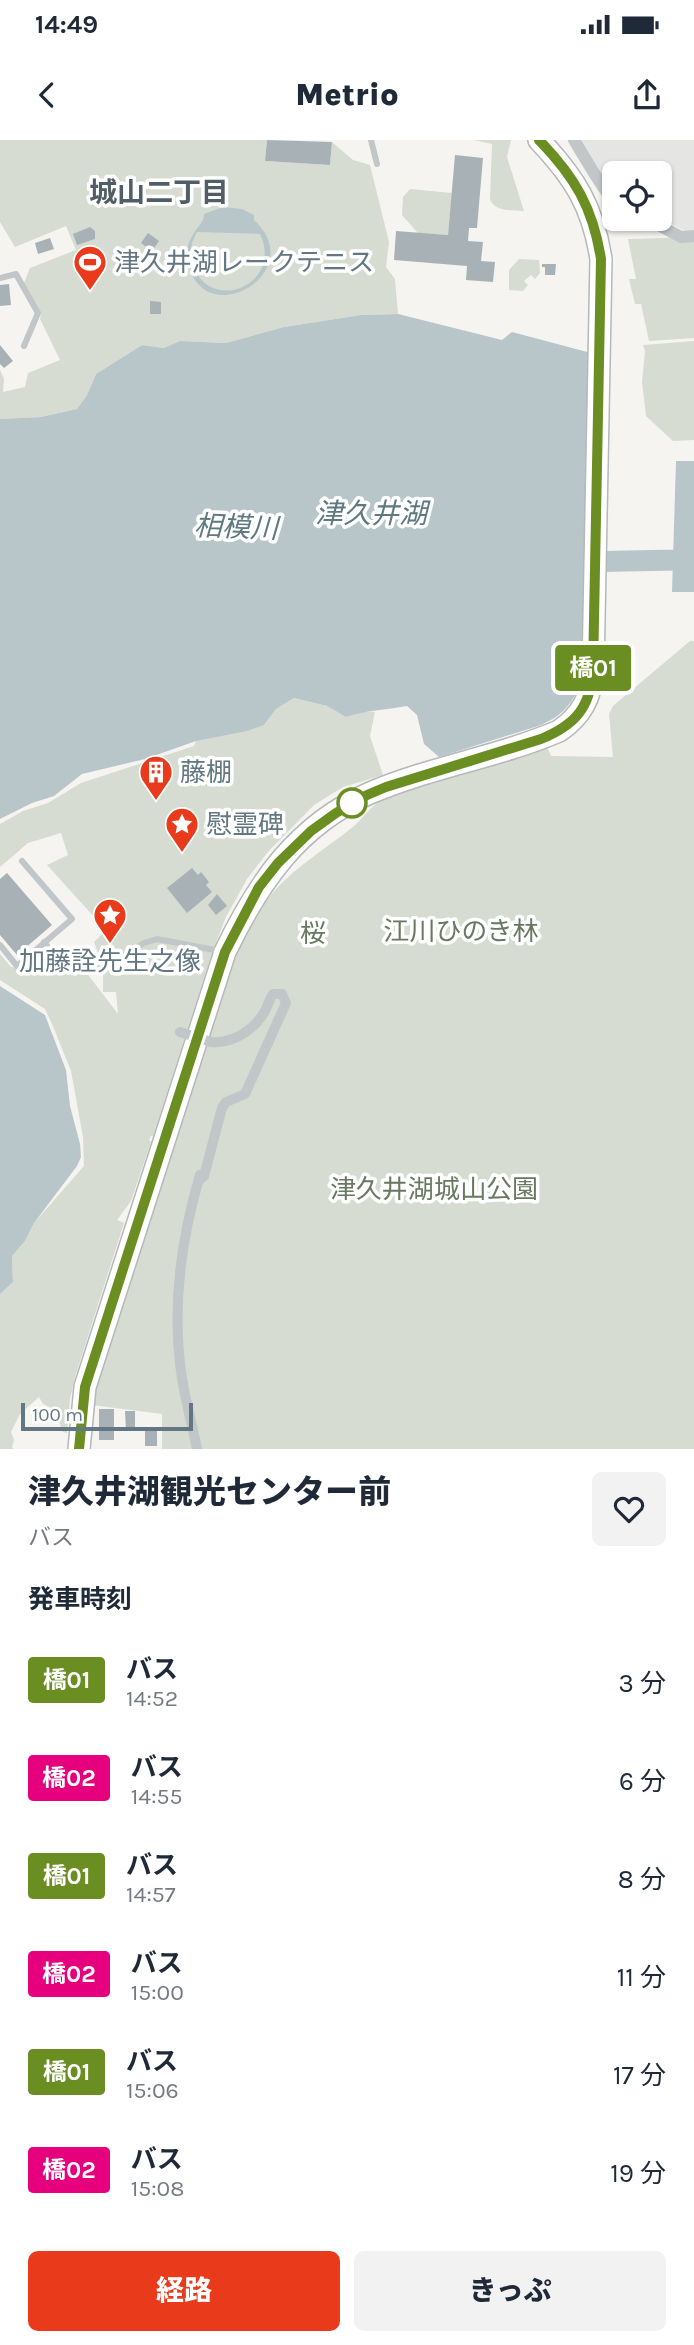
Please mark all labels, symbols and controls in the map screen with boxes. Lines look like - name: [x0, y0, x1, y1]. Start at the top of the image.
- text: 14:49: [35, 9, 98, 40]
- icon: back: [28, 76, 66, 114]
- text: Metrio: [295, 76, 399, 113]
- icon: share: [628, 76, 666, 114]
- map controls: [602, 161, 672, 231]
- button: locate: [602, 161, 672, 231]
- district label: 城山二丁目: [89, 176, 229, 209]
- sports icon: 津久井湖レークテニス: [71, 243, 109, 292]
- place label: 津久井湖レークテニス: [114, 247, 374, 278]
- water label: 津久井湖: [315, 497, 431, 530]
- water label: 相模川: [193, 509, 282, 545]
- line badge: 橋01: [553, 645, 633, 691]
- text: 橋01: [569, 654, 617, 682]
- building icon: 藤棚: [137, 753, 175, 802]
- place label: 藤棚: [180, 757, 232, 788]
- unlabelled marker: [337, 788, 367, 818]
- place icon: 慰霊碑: [163, 805, 201, 854]
- place label: 慰霊碑: [206, 809, 284, 840]
- place icon: 加藤詮先生之像: [91, 896, 129, 945]
- park label: 江川ひのき林: [383, 916, 539, 947]
- park label: 桜: [300, 918, 326, 949]
- place label: 加藤詮先生之像: [19, 946, 201, 977]
- park label: 津久井湖城山公園: [330, 1174, 538, 1205]
- scale bar: [21, 1400, 192, 1432]
- text: 100 m: [32, 1404, 83, 1426]
- button: heart: [592, 1472, 666, 1546]
- text: 津久井湖観光センター前: [28, 1473, 391, 1511]
- text: バス: [28, 1524, 74, 1551]
- text: 発車時刻: [28, 1584, 132, 1615]
- text: バス: [126, 1654, 178, 1685]
- text: 橋01: [43, 1666, 90, 1694]
- text: 3 分: [618, 1668, 666, 1699]
- text: 14:52: [126, 1685, 178, 1712]
- text: バス: [131, 1752, 183, 1783]
- text: 橋02: [42, 1764, 96, 1792]
- text: 6 分: [619, 1766, 666, 1797]
- text: 14:55: [131, 1783, 182, 1810]
- text: バス: [126, 1850, 178, 1881]
- text: 橋01: [43, 1862, 90, 1890]
- text: 8 分: [618, 1864, 666, 1895]
- text: 14:57: [126, 1881, 176, 1908]
- text: バス: [131, 1948, 183, 1979]
- text: 橋02: [42, 1960, 96, 1988]
- text: 11 分: [617, 1962, 666, 1993]
- text: 15:00: [131, 1979, 184, 2006]
- text: バス: [126, 2046, 178, 2077]
- text: 橋01: [43, 2058, 90, 2086]
- text: 17 分: [613, 2060, 666, 2091]
- text: 15:06: [126, 2077, 179, 2104]
- text: バス: [131, 2144, 183, 2175]
- text: 橋02: [42, 2156, 96, 2184]
- text: 19 分: [610, 2158, 666, 2189]
- text: 15:08: [131, 2175, 184, 2202]
- button: 経路: [28, 2251, 340, 2331]
- button: きっぷ: [354, 2251, 666, 2331]

